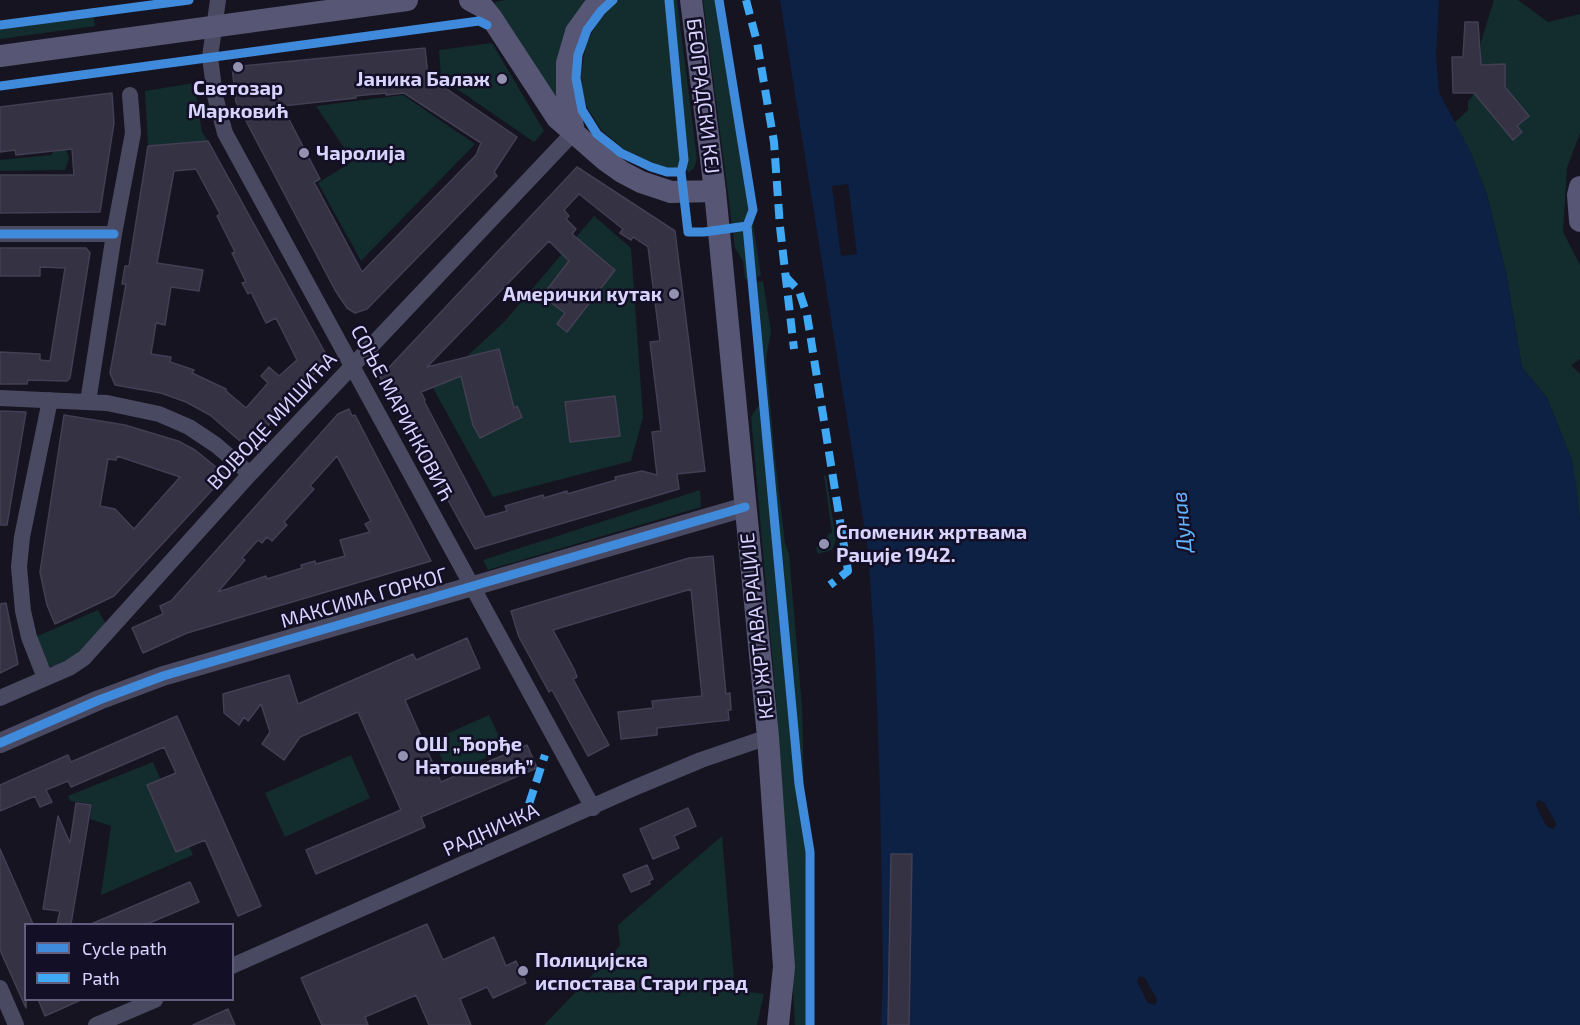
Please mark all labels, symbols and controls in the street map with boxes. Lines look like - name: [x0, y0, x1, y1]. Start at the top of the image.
- street label: БЕОГРАДСКИ КЕЈ: [682, 17, 724, 175]
- marker: Светозар Марковић: [231, 60, 245, 74]
- place label: Јаника Балаж: [356, 67, 490, 91]
- marker: Јаника Балаж: [495, 72, 509, 86]
- place label: Светозар Марковић: [188, 76, 288, 123]
- place label: Чаролија: [316, 141, 406, 165]
- marker: Чаролија: [297, 146, 311, 160]
- place label: Амерички кутак: [503, 282, 662, 306]
- marker: Амерички кутак: [667, 287, 681, 301]
- street label: СОЊЕ МАРИНКОВИЋ: [345, 321, 459, 505]
- street label: ВОЈВОДЕ МИШИЋА: [202, 347, 342, 495]
- water label: Дунав: [1167, 490, 1197, 554]
- place label: Споменик жртвама Рације 1942.: [836, 520, 1027, 567]
- street label: КЕЈ ЖРТАВА РАЦИЈЕ: [735, 531, 779, 721]
- marker: Споменик жртвама Рације 1942.: [817, 537, 831, 551]
- street label: МАКСИМА ГОРКОГ: [278, 563, 450, 633]
- place label: ОШ „Ђорђе Натошевић”: [415, 732, 533, 779]
- marker: ОШ „Ђорђе Натошевић”: [396, 749, 410, 763]
- street label: РАДНИЧКА: [439, 798, 543, 862]
- legend: [24, 923, 234, 1001]
- text: Cycle path: [82, 937, 167, 959]
- place label: Полицијска испостава Стари град: [535, 948, 748, 995]
- marker: Полицијска испостава Стари град: [516, 964, 530, 978]
- text: Path: [82, 967, 120, 989]

